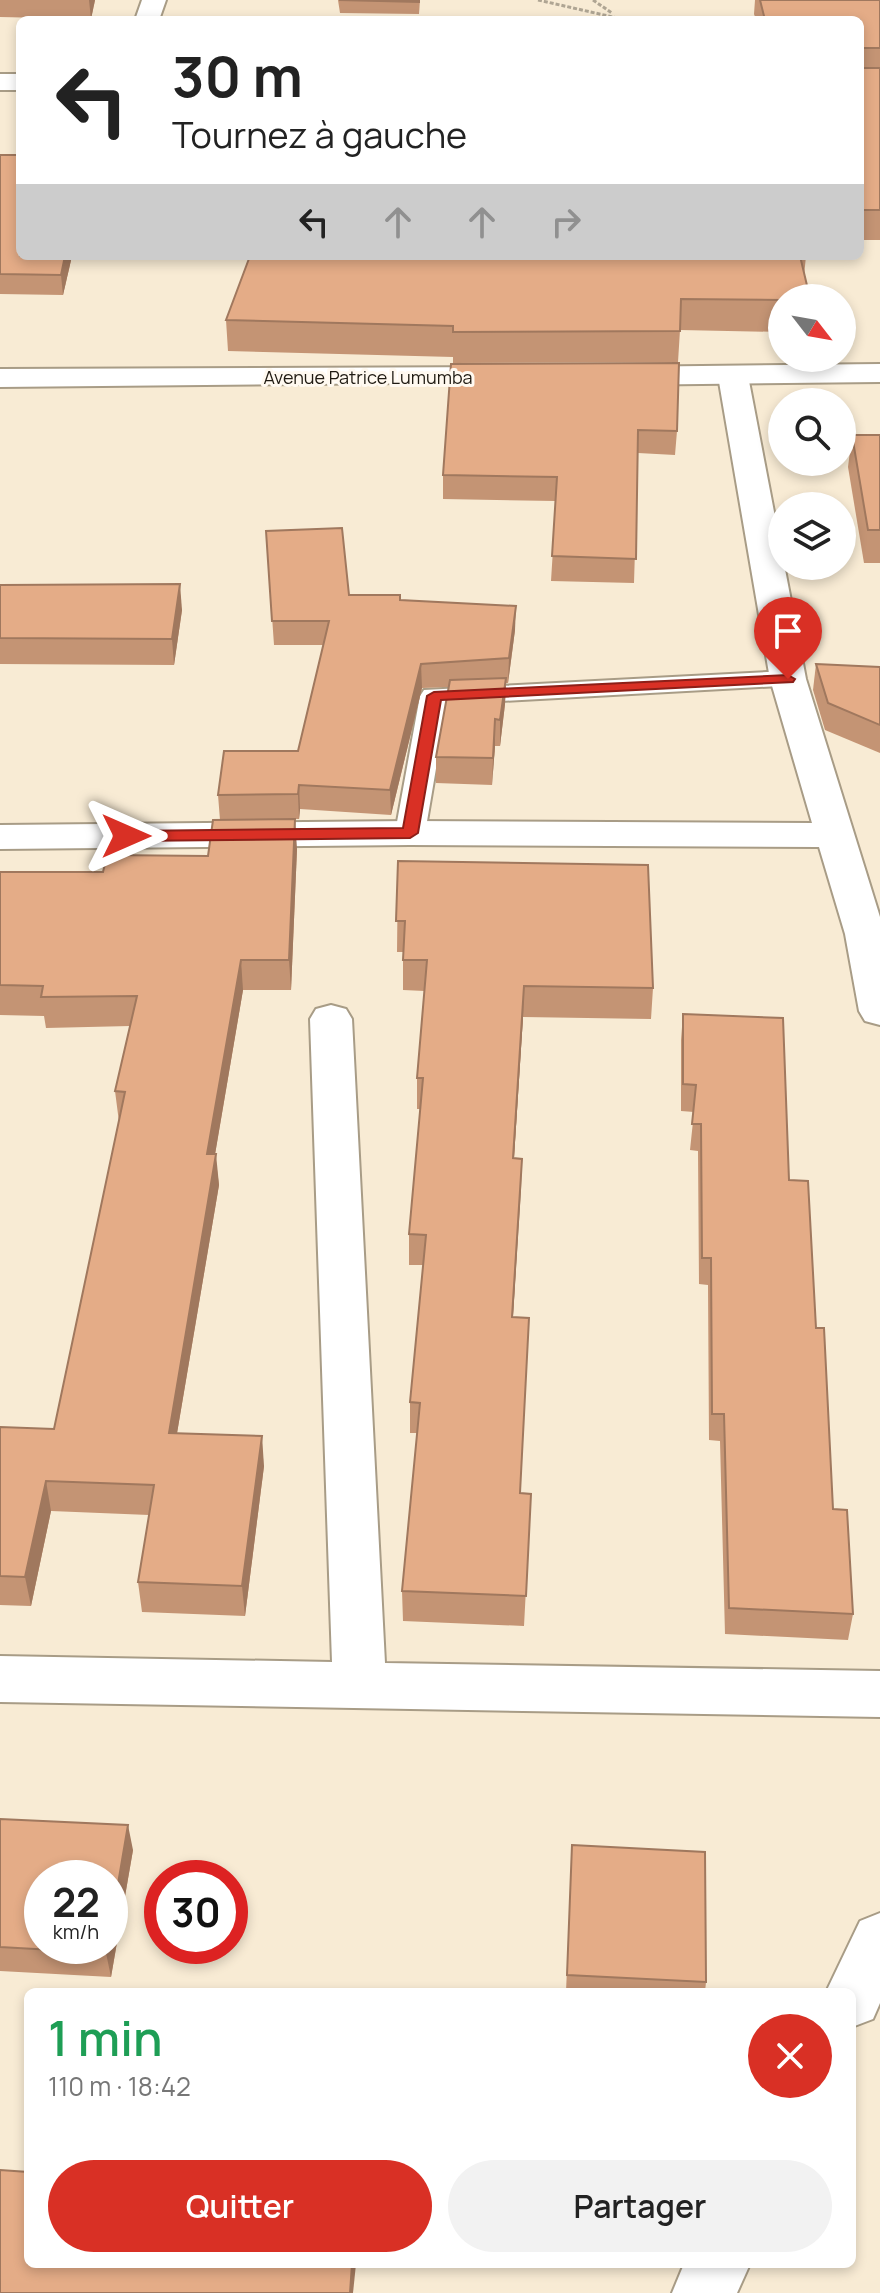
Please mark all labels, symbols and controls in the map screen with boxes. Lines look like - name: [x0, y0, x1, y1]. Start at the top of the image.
- text: 30 m: [172, 37, 303, 114]
- icon: left: [40, 48, 144, 152]
- text: Tournez à gauche: [172, 110, 467, 159]
- icon: left: [292, 200, 336, 244]
- icon: ahead: [376, 200, 420, 244]
- icon: ahead: [460, 200, 504, 244]
- icon: right: [544, 200, 588, 244]
- north arrow: [768, 284, 856, 372]
- map controls: [768, 284, 856, 580]
- street label: Avenue Patrice Lumumba: [263, 365, 473, 389]
- button: search: [768, 388, 856, 476]
- button: layers: [768, 492, 856, 580]
- pin: [754, 597, 822, 679]
- icon: arrive: [766, 609, 810, 653]
- position arrow: [84, 794, 168, 878]
- speed limit sign: 30: [144, 1860, 248, 1964]
- text: 22: [52, 1874, 100, 1929]
- text: km/h: [53, 1918, 99, 1945]
- text: 1 min: [48, 2005, 162, 2070]
- button: close: [748, 2014, 832, 2098]
- text: 110 m · 18:42: [48, 2068, 191, 2104]
- button: Quitter: [48, 2160, 432, 2252]
- button: Partager: [448, 2160, 832, 2252]

